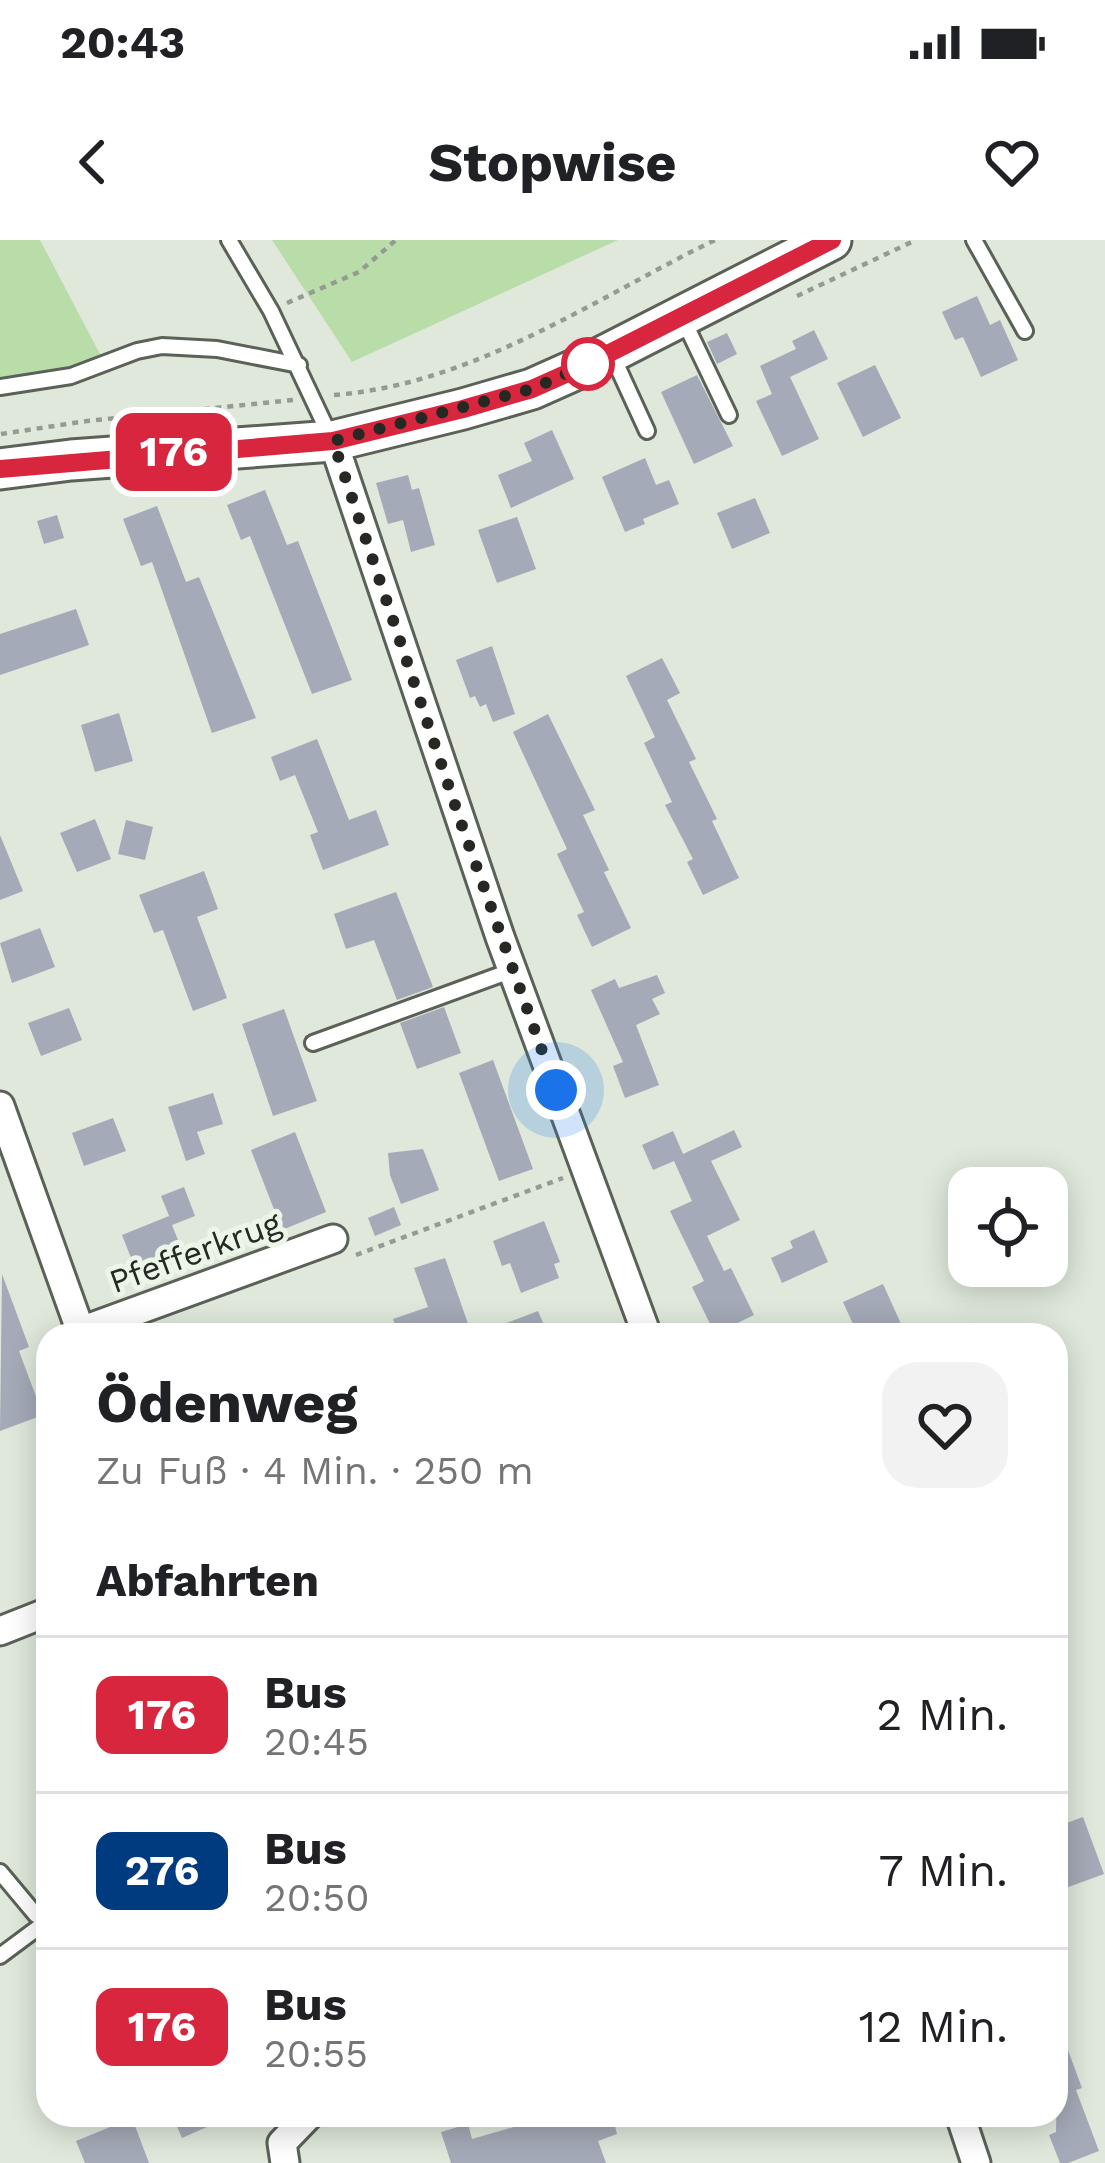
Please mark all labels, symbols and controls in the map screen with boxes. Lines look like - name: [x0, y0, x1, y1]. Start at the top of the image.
- text: 20:43: [60, 16, 185, 69]
- icon: back: [60, 129, 126, 195]
- icon: heart: [979, 129, 1045, 195]
- text: Stopwise: [428, 131, 677, 194]
- unlabelled marker: [563, 339, 613, 389]
- line badge: 176: [105, 413, 243, 491]
- text: 176: [140, 427, 208, 476]
- your location: [526, 1060, 586, 1120]
- map controls: [948, 1167, 1068, 1287]
- button: locate: [948, 1167, 1068, 1287]
- street label: Pfefferkrug: [104, 1203, 286, 1301]
- button: heart: [882, 1362, 1008, 1488]
- text: Ödenweg: [96, 1369, 357, 1436]
- text: Zu Fuß · 4 Min. · 250 m: [96, 1448, 534, 1493]
- text: Abfahrten: [96, 1554, 319, 1607]
- text: Bus: [264, 1666, 347, 1719]
- text: 2 Min.: [876, 1688, 1008, 1741]
- text: 176: [128, 1690, 196, 1739]
- text: 20:45: [264, 1719, 369, 1764]
- text: Bus: [264, 1822, 347, 1875]
- text: 7 Min.: [879, 1844, 1008, 1897]
- text: 276: [125, 1846, 199, 1895]
- text: 20:50: [264, 1875, 370, 1920]
- text: Bus: [264, 1978, 347, 2031]
- text: 12 Min.: [859, 2000, 1008, 2053]
- text: 176: [128, 2002, 196, 2051]
- text: 20:55: [264, 2031, 368, 2076]

